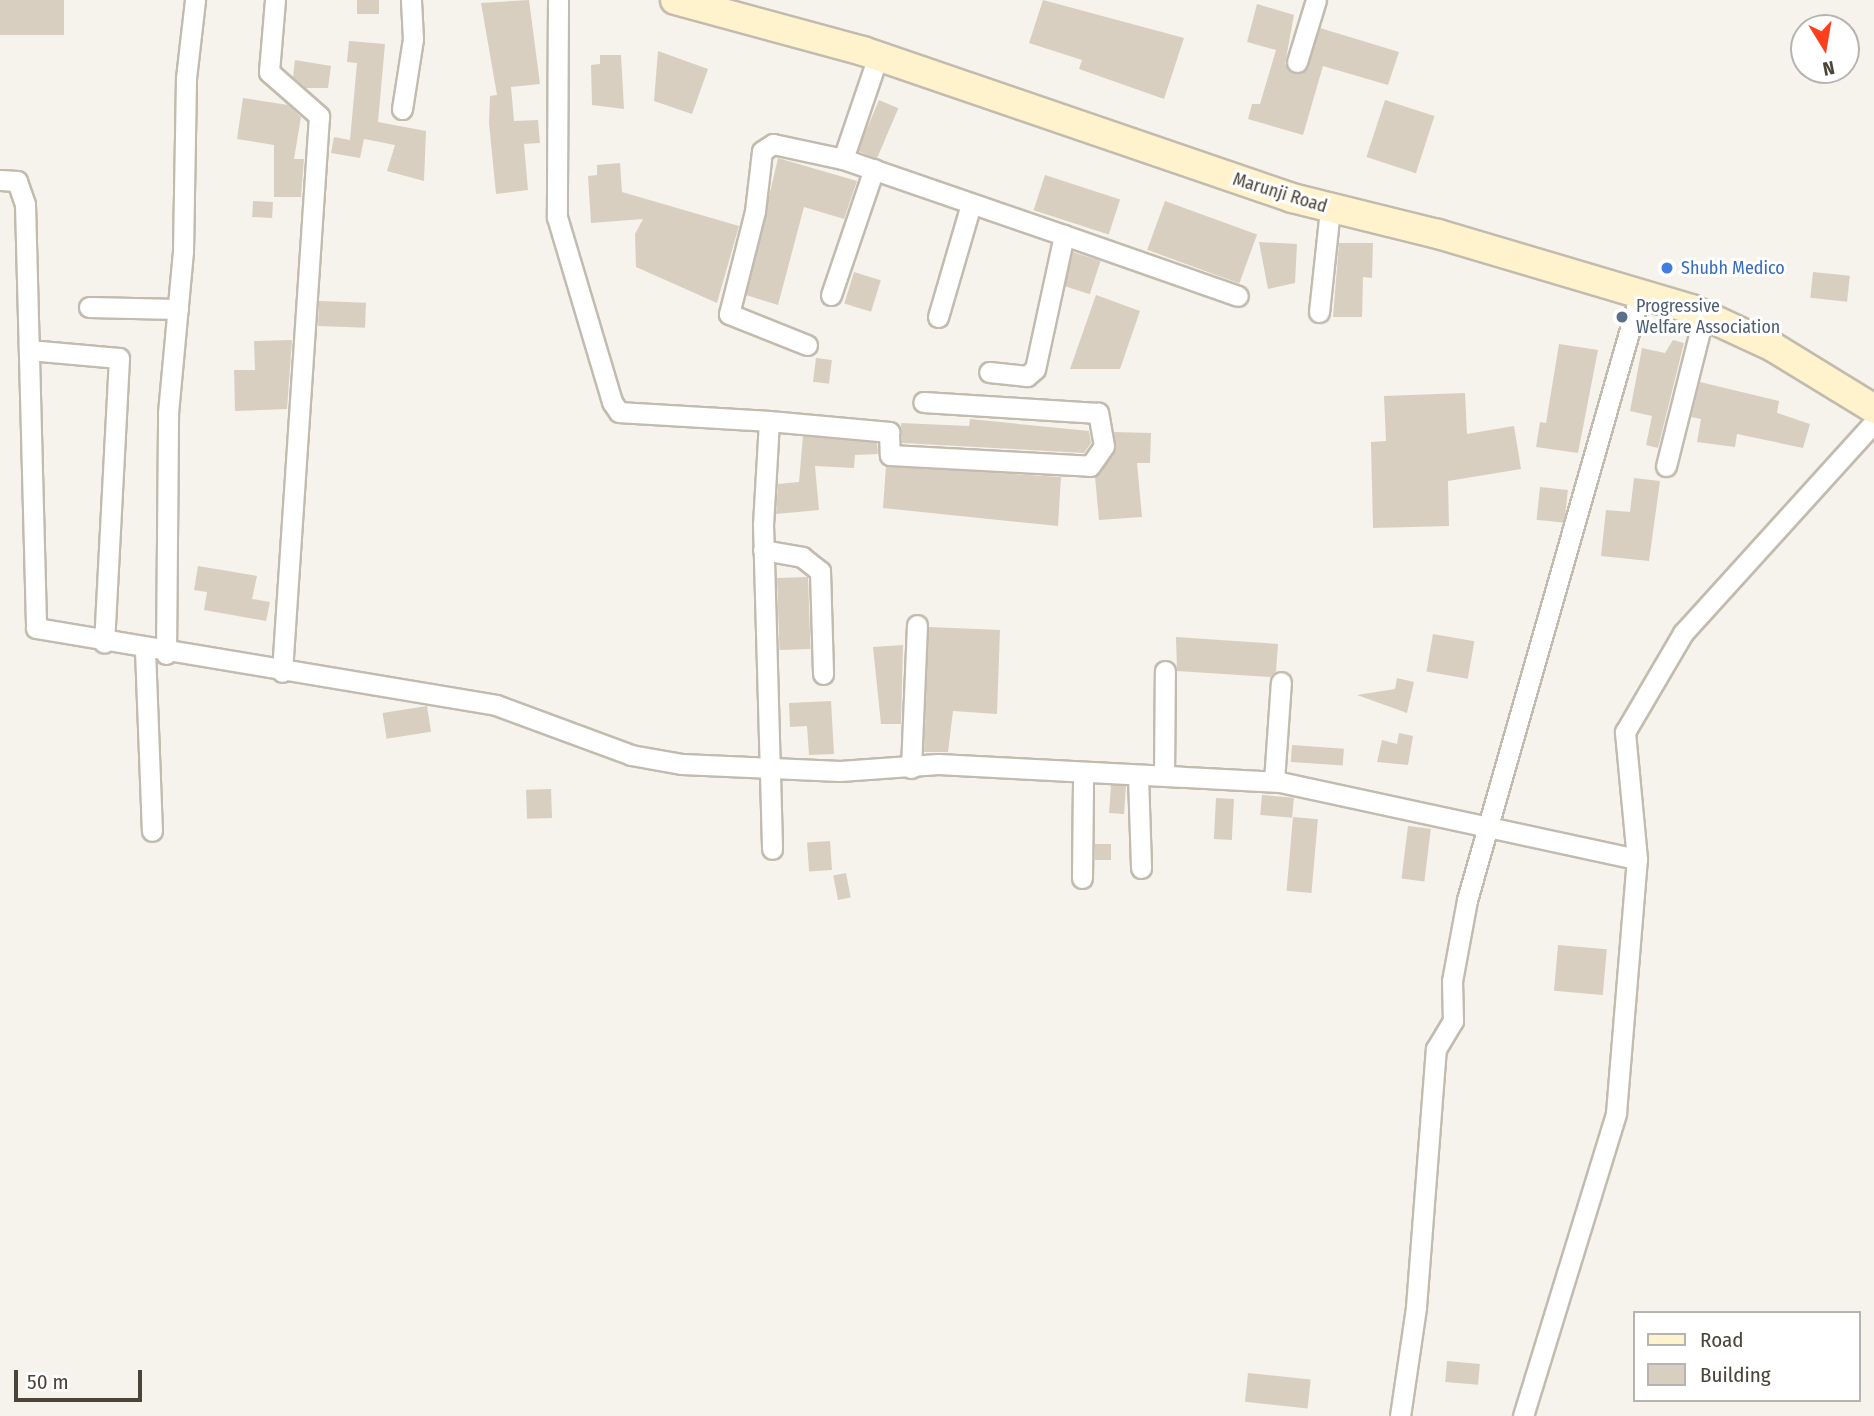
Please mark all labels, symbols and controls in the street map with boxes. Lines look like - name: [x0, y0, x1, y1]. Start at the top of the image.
- north arrow: [1790, 14, 1860, 84]
- text: N: [1821, 56, 1837, 81]
- street label: Marunji Road: [1230, 168, 1330, 218]
- place label: Shubh Medico: [1681, 257, 1785, 279]
- marker: Shubh Medico: [1659, 260, 1675, 276]
- place label: Progressive Welfare Association: [1636, 296, 1780, 338]
- marker: Progressive Welfare Association: [1614, 309, 1630, 325]
- legend: [1632, 1311, 1860, 1402]
- text: Road: [1700, 1327, 1744, 1353]
- scale bar: [18, 1356, 145, 1400]
- text: Building: [1700, 1362, 1771, 1388]
- text: 50 m: [27, 1369, 69, 1395]

